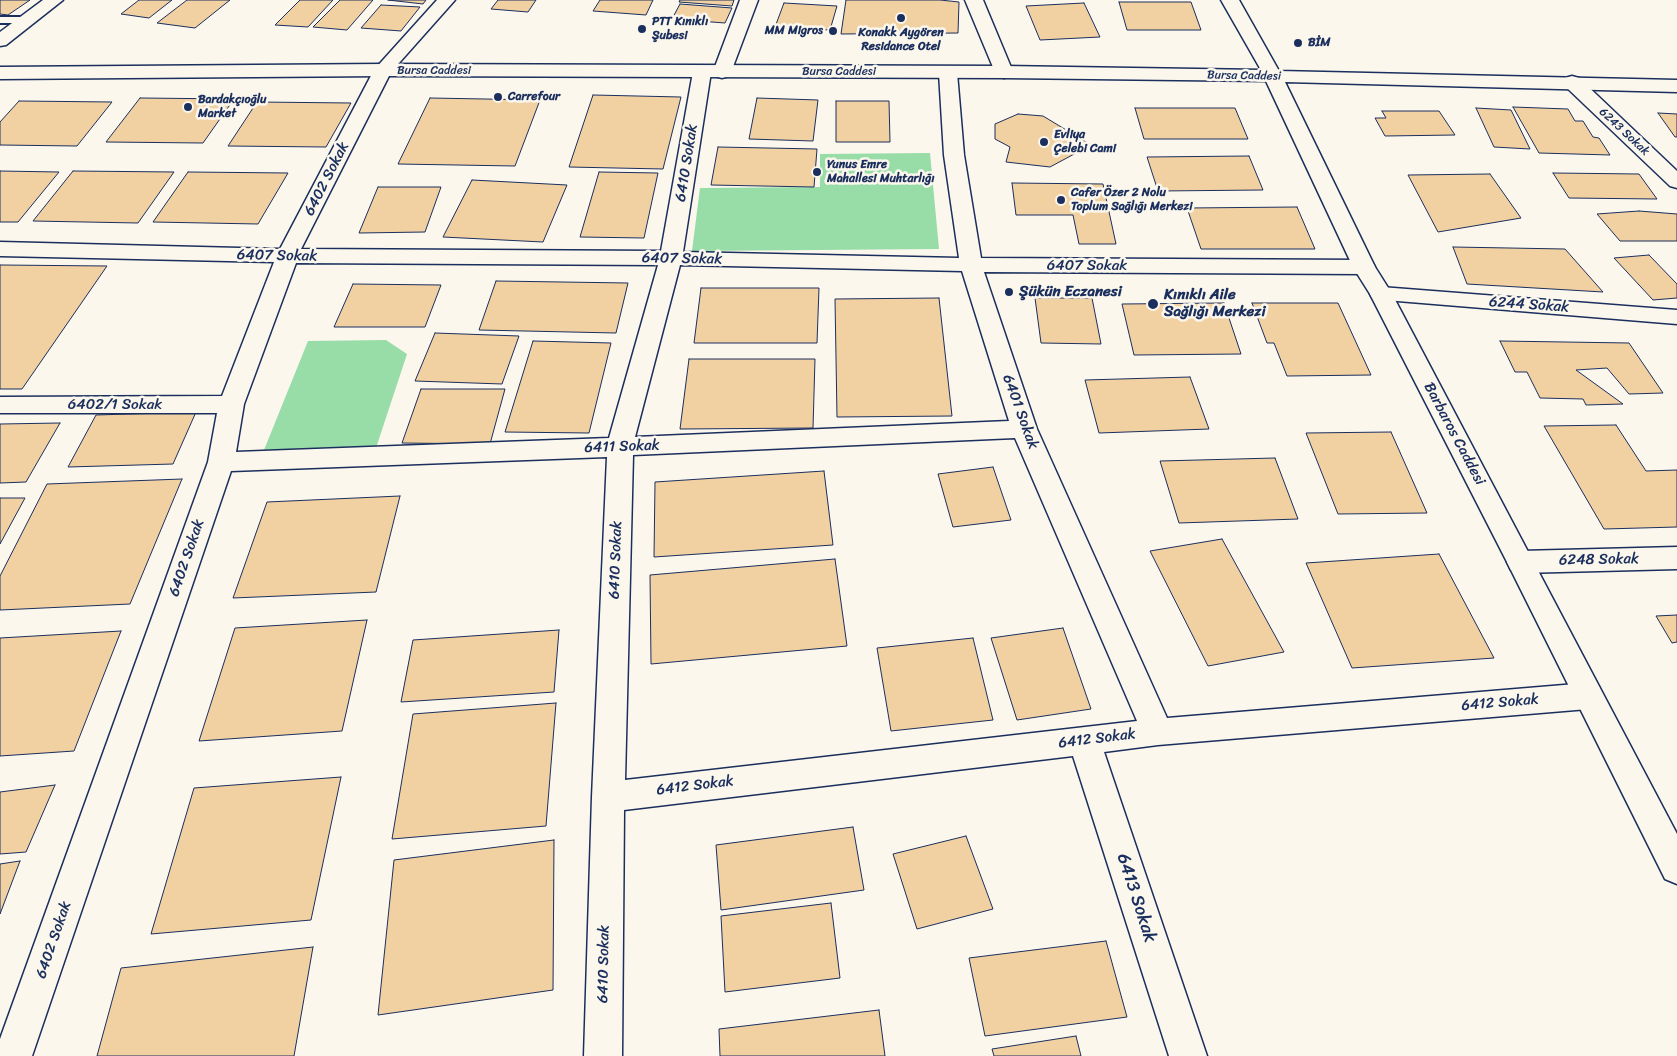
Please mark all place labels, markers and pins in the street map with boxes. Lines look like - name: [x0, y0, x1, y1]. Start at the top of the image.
- marker: Konakk Aygören Residance Otel: [895, 12, 907, 24]
- place label: PTT Kınıklı Şubesi: [652, 15, 708, 43]
- marker: PTT Kınıklı Şubesi: [636, 23, 648, 35]
- place label: MM Migros: [765, 24, 823, 38]
- marker: MM Migros: [827, 25, 839, 37]
- place label: Konakk Aygören Residance Otel: [858, 26, 944, 54]
- place label: BİM: [1308, 36, 1331, 50]
- marker: BİM: [1292, 37, 1304, 49]
- place label: Carrefour: [508, 90, 560, 104]
- marker: Carrefour: [492, 91, 504, 103]
- place label: Bardakçıoğlu Market: [198, 93, 267, 121]
- marker: Bardakçıoğlu Market: [182, 101, 194, 113]
- place label: Evliya Çelebi Cami: [1054, 128, 1116, 156]
- marker: Evliya Çelebi Cami: [1038, 136, 1050, 148]
- place label: Yunus Emre Mahallesi Muhtarlığı: [827, 158, 935, 186]
- marker: Yunus Emre Mahallesi Muhtarlığı: [811, 166, 823, 178]
- place label: Cafer Özer 2 Nolu Toplum Sağlığı Merkezi: [1071, 186, 1192, 214]
- marker: Cafer Özer 2 Nolu Toplum Sağlığı Merkezi: [1055, 194, 1067, 206]
- place label: Şükün Eczanesi: [1019, 283, 1122, 301]
- marker: Şükün Eczanesi: [1003, 286, 1015, 298]
- place label: Kınıklı Aile Sağlığı Merkezi: [1164, 286, 1266, 321]
- marker: Kınıklı Aile Sağlığı Merkezi: [1146, 297, 1160, 311]

